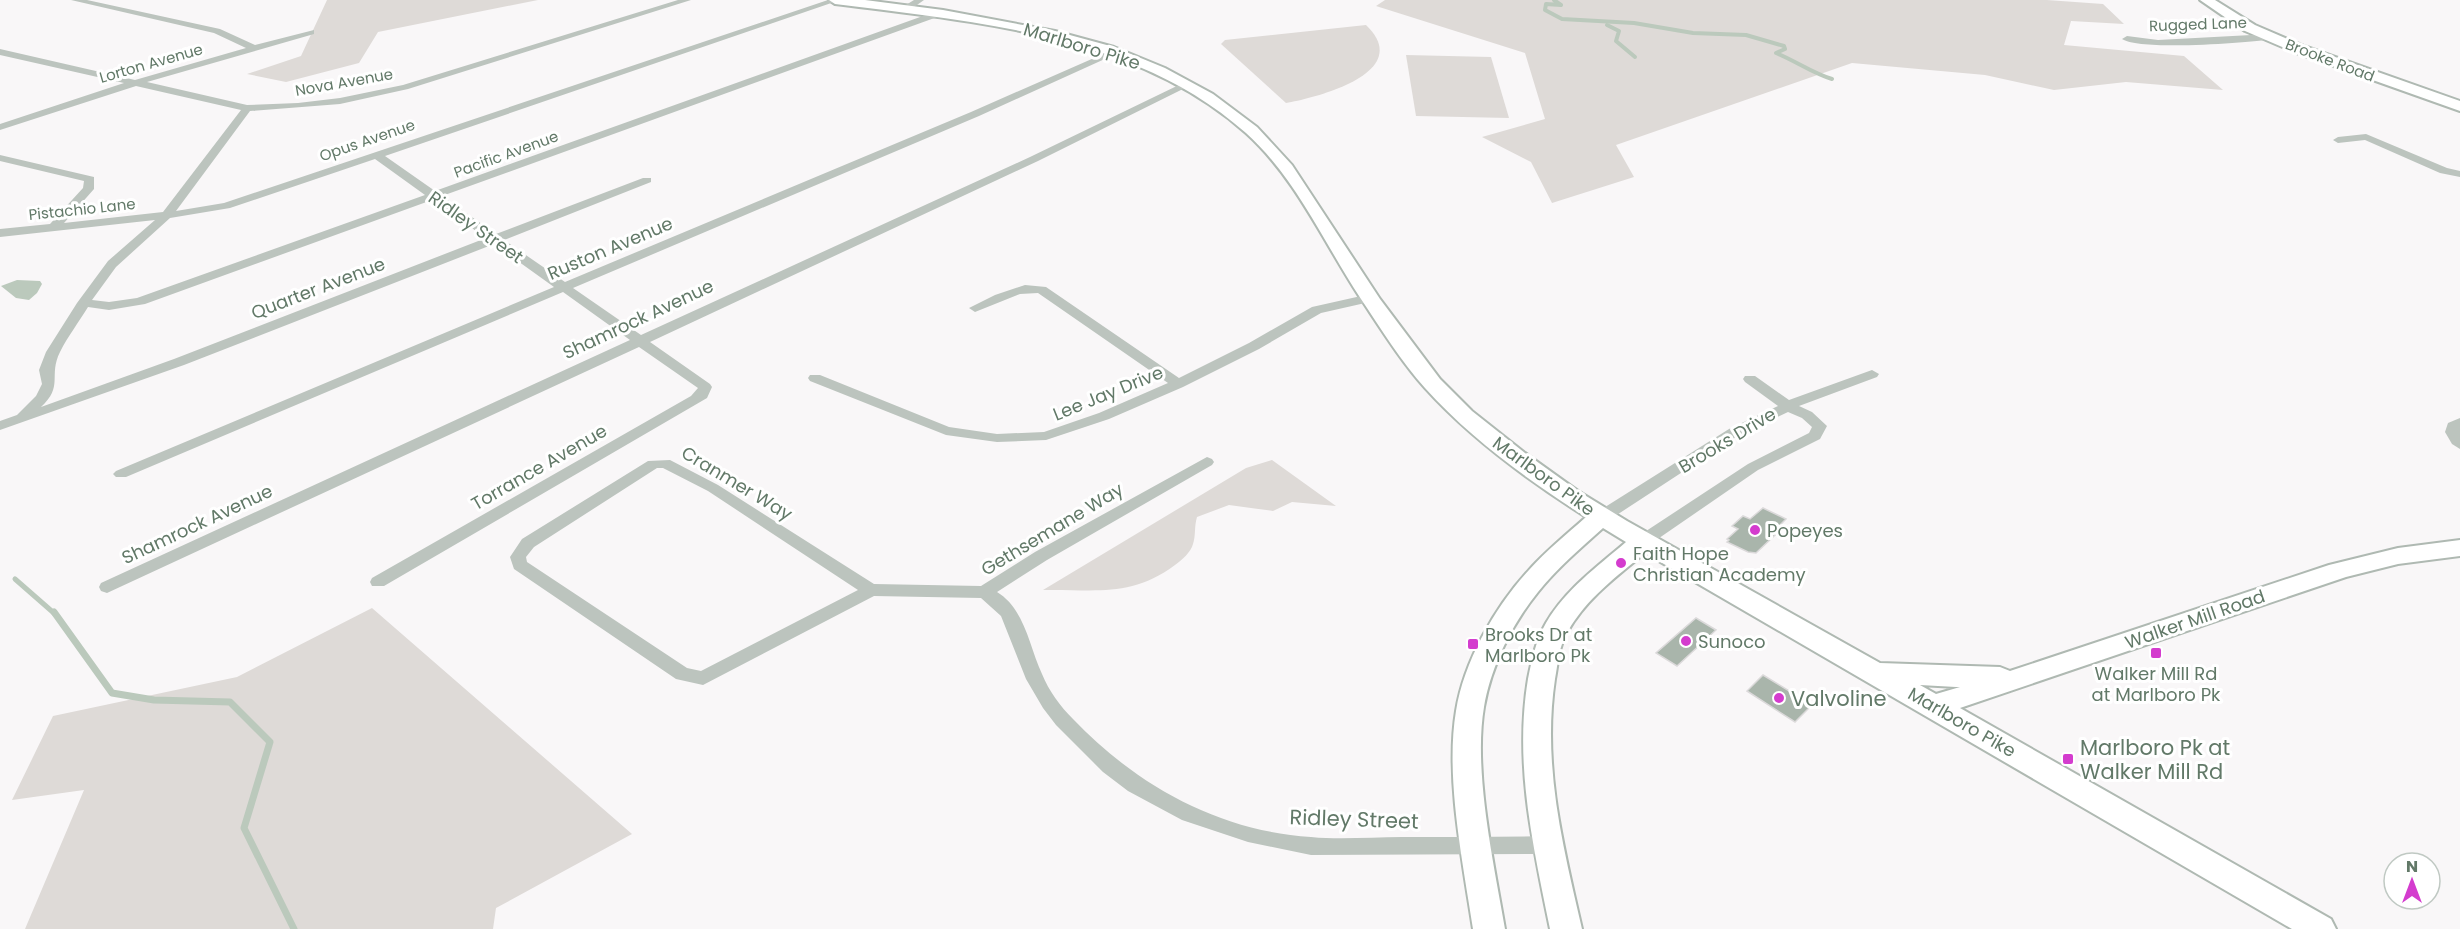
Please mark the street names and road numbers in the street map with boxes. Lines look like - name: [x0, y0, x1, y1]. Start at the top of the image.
- street label: Rugged Lane: [2149, 12, 2247, 36]
- street label: Marlboro Pike: [1021, 16, 1143, 76]
- street label: Brooke Road: [2282, 33, 2378, 87]
- street label: Lorton Avenue: [97, 38, 205, 88]
- street label: Nova Avenue: [293, 63, 395, 101]
- street label: Opus Avenue: [316, 114, 418, 166]
- street label: Pacific Avenue: [451, 125, 561, 183]
- street label: Ridley Street: [423, 185, 529, 269]
- street label: Pistachio Lane: [28, 193, 136, 225]
- street label: Ruston Avenue: [544, 210, 676, 286]
- street label: Quarter Avenue: [248, 251, 388, 325]
- street label: Shamrock Avenue: [559, 273, 717, 365]
- street label: Lee Jay Drive: [1049, 360, 1167, 426]
- street label: Brooks Drive: [1674, 401, 1780, 479]
- street label: Torrance Avenue: [467, 418, 611, 516]
- street label: Marlboro Pike: [1488, 430, 1600, 522]
- street label: Cranmer Way: [677, 440, 797, 526]
- street label: Gethsemane Way: [976, 477, 1128, 581]
- street label: Shamrock Avenue: [118, 478, 276, 570]
- street label: Walker Mill Road: [2122, 583, 2268, 655]
- street label: Marlboro Pike: [1903, 681, 2021, 763]
- street label: Ridley Street: [1289, 802, 1419, 836]

